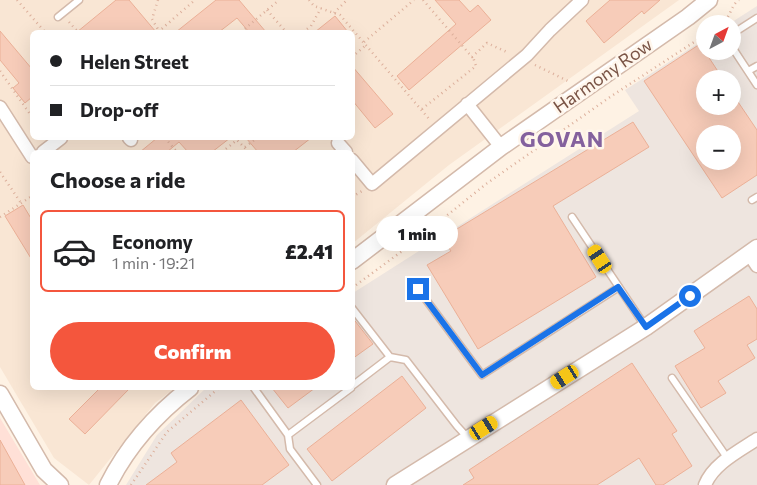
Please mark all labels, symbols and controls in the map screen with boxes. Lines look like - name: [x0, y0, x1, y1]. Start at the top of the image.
- north arrow: [696, 15, 741, 60]
- map controls: [696, 15, 741, 170]
- street label: Harmony Row: [549, 33, 656, 117]
- text: Helen Street: [80, 50, 189, 73]
- button: +: [696, 70, 741, 115]
- text: Drop-off: [80, 98, 159, 121]
- district label: GOVAN: [520, 125, 604, 152]
- button: −: [696, 125, 741, 170]
- text: Choose a ride: [50, 166, 185, 193]
- callout: 1 min: [377, 216, 459, 252]
- text: 1 min: [398, 224, 436, 243]
- icon: car: [52, 229, 97, 274]
- text: Economy: [112, 230, 193, 253]
- text: £2.41: [285, 240, 333, 263]
- car: [585, 242, 614, 276]
- text: 1 min · 19:21: [112, 253, 195, 272]
- route end: [407, 278, 429, 300]
- route start: [679, 285, 701, 307]
- button: Confirm: [50, 322, 335, 380]
- car: [548, 363, 581, 391]
- car: [467, 414, 500, 442]

